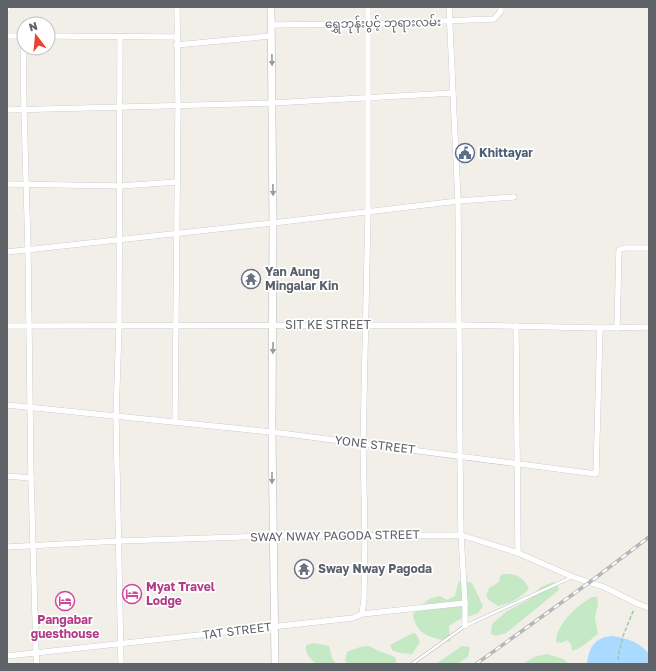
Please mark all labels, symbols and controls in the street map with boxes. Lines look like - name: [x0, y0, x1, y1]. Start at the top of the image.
- street label: ရွှေဘုန်းပွင့် ဘုရားလမ်း: [325, 13, 441, 34]
- north arrow: [16, 16, 56, 56]
- text: N: [27, 19, 39, 33]
- one-way arrow: [269, 54, 275, 67]
- public building icon: Khittayar: [454, 142, 476, 164]
- place label: Khittayar: [479, 145, 533, 160]
- one-way arrow: [270, 184, 276, 197]
- place label: Yan Aung Mingalar Kin: [265, 264, 338, 293]
- temple icon: Yan Aung Mingalar Kin: [240, 268, 262, 290]
- street label: SIT KE STREET: [285, 317, 371, 332]
- one-way arrow: [270, 342, 276, 355]
- street label: YONE STREET: [334, 432, 417, 457]
- one-way arrow: [269, 472, 275, 485]
- street label: SWAY NWAY PAGODA STREET: [250, 527, 421, 544]
- temple icon: Sway Nway Pagoda: [293, 558, 315, 580]
- place label: Sway Nway Pagoda: [318, 561, 432, 576]
- place label: Myat Travel Lodge: [146, 579, 215, 608]
- hotel icon: Myat Travel Lodge: [121, 583, 143, 605]
- hotel icon: Pangabar guesthouse: [54, 590, 76, 612]
- place label: Pangabar guesthouse: [31, 612, 99, 641]
- street label: TAT STREET: [202, 619, 273, 642]

